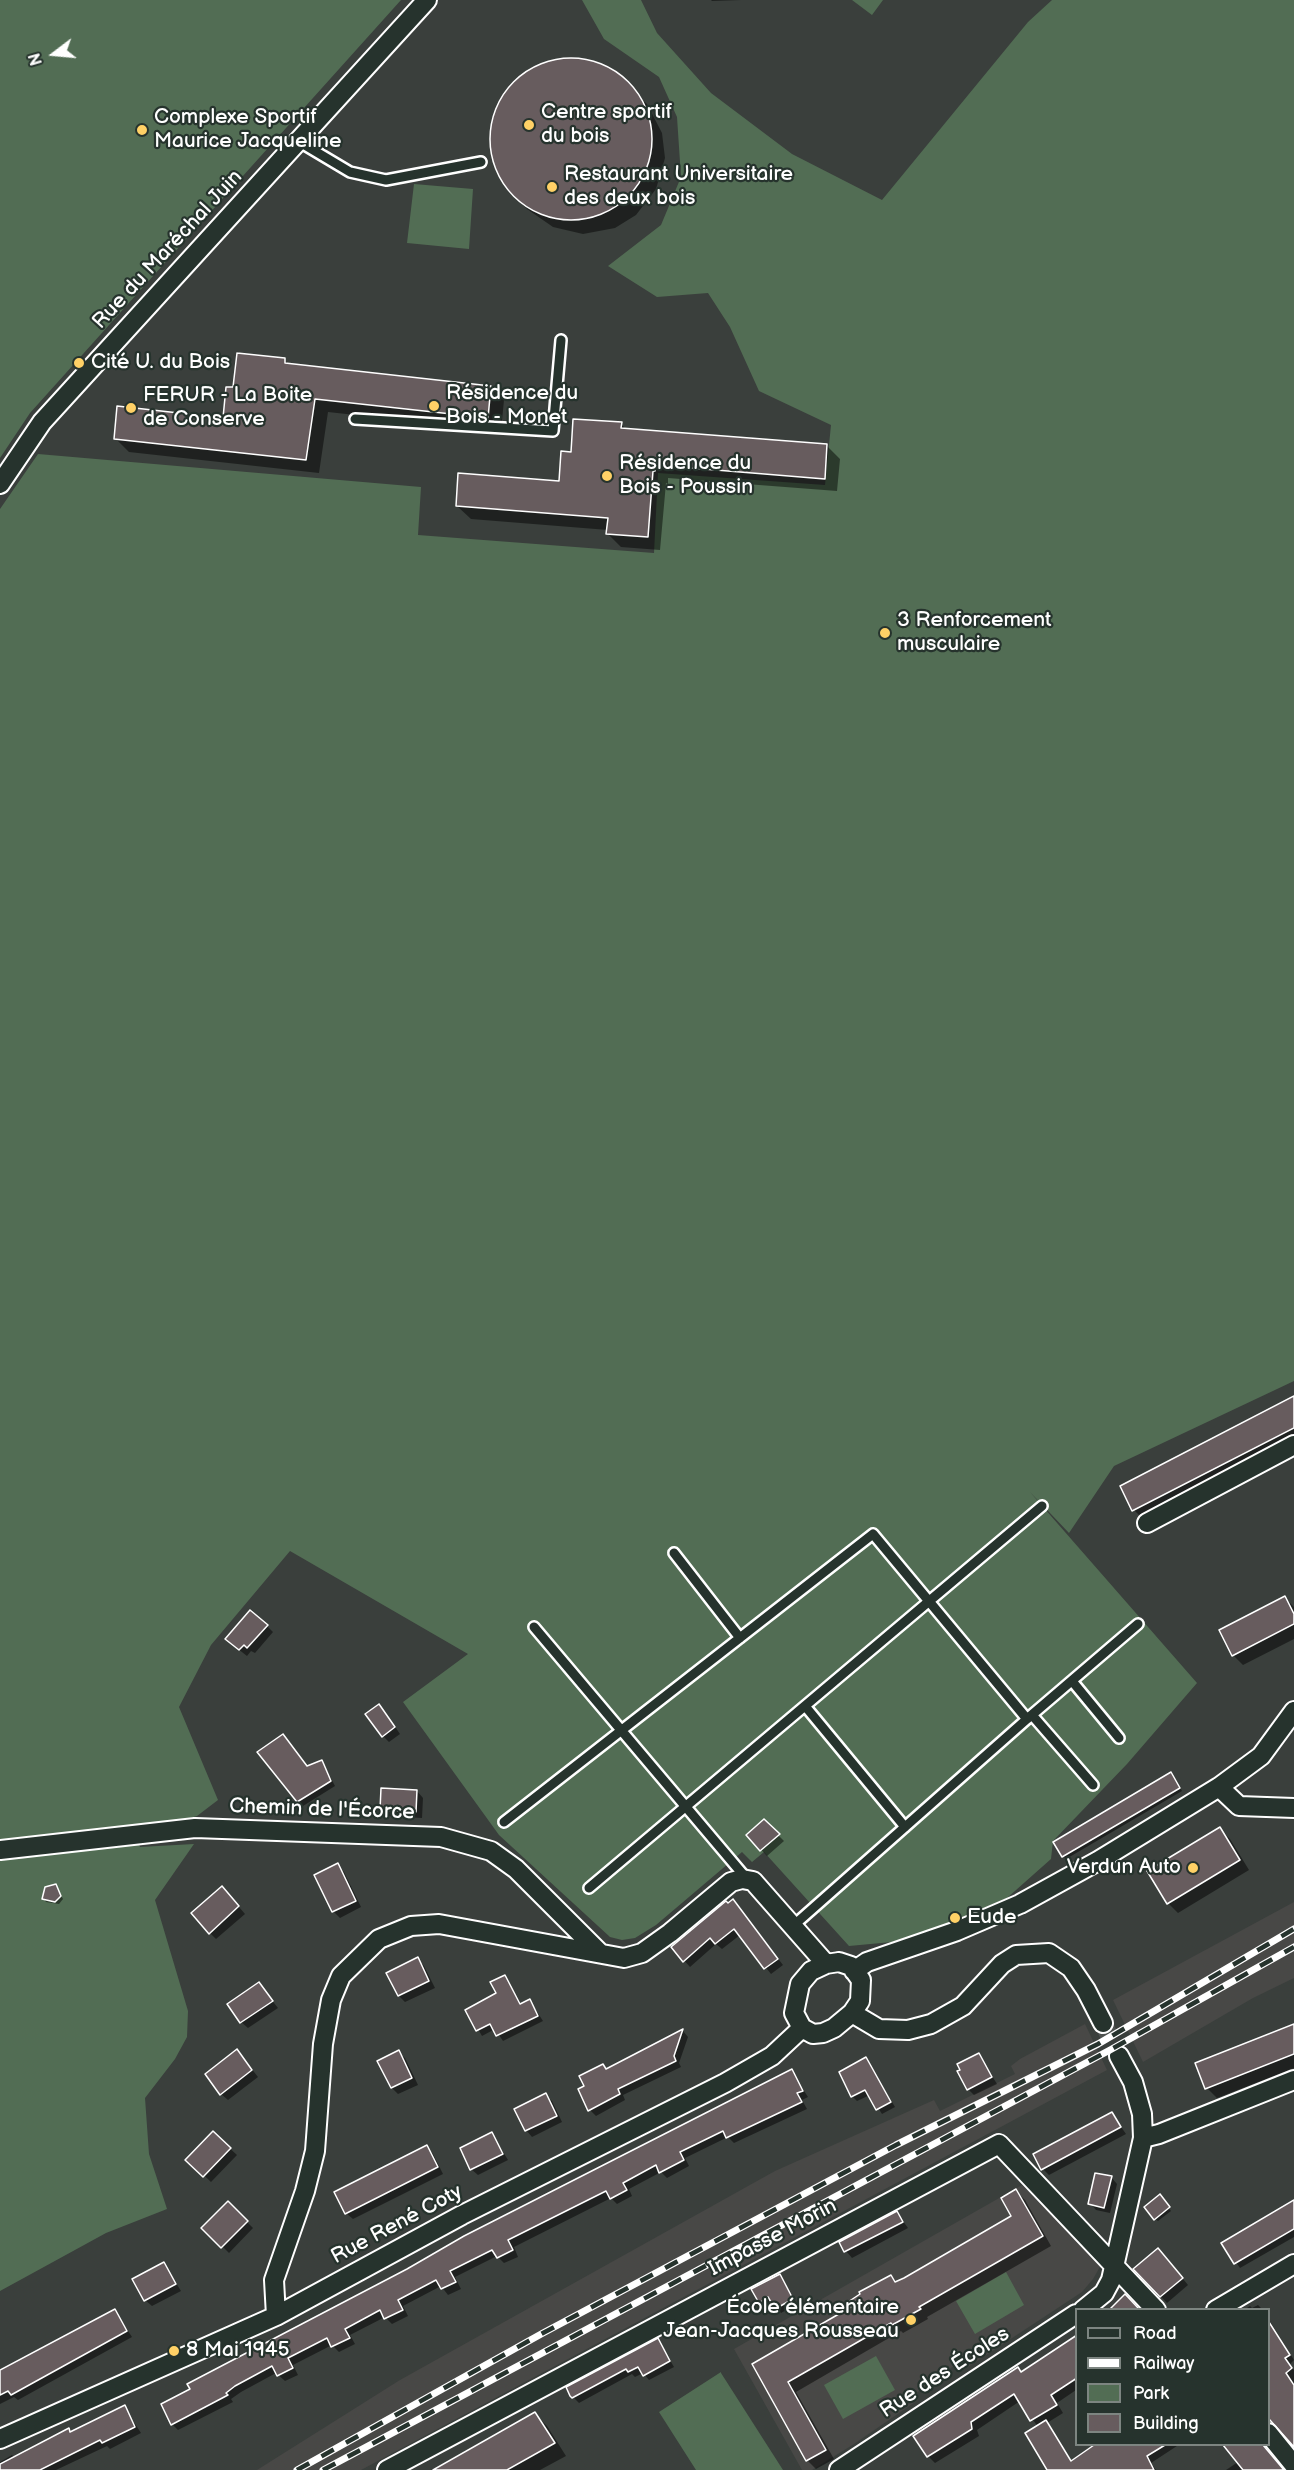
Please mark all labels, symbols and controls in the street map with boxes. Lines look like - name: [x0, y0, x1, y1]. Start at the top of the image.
- north arrow: [24, 24, 84, 84]
- text: N: [25, 51, 47, 68]
- place label: Centre sportif du bois: [541, 100, 672, 150]
- place label: Complexe Sportif Maurice Jacqueline: [154, 105, 341, 155]
- marker: Centre sportif du bois: [522, 118, 536, 132]
- marker: Complexe Sportif Maurice Jacqueline: [135, 123, 149, 137]
- place label: Restaurant Universitaire des deux bois: [564, 162, 793, 212]
- street label: Rue du Maréchal Juin: [88, 165, 248, 335]
- marker: Restaurant Universitaire des deux bois: [545, 180, 559, 194]
- place label: Cité U. du Bois: [91, 350, 230, 376]
- marker: Cité U. du Bois: [72, 356, 86, 370]
- place label: Résidence du Bois - Monet: [446, 381, 578, 431]
- place label: FERUR - La Boite de Conserve: [143, 383, 312, 433]
- marker: Résidence du Bois - Monet: [427, 399, 441, 413]
- marker: FERUR - La Boite de Conserve: [124, 401, 138, 415]
- place label: Résidence du Bois - Poussin: [619, 451, 753, 501]
- marker: Résidence du Bois - Poussin: [600, 469, 614, 483]
- place label: 3 Renforcement musculaire: [897, 608, 1052, 658]
- marker: 3 Renforcement musculaire: [878, 626, 892, 640]
- street label: Chemin de l'Écorce: [229, 1794, 415, 1826]
- place label: Verdun Auto: [1067, 1855, 1181, 1881]
- marker: Verdun Auto: [1186, 1861, 1200, 1875]
- place label: Eude: [967, 1905, 1016, 1931]
- marker: Eude: [948, 1911, 962, 1925]
- street label: Rue René Coty: [327, 2180, 467, 2270]
- street label: Impasse Morin: [705, 2194, 841, 2282]
- place label: École élémentaire Jean-Jacques Rousseau: [663, 2295, 899, 2345]
- legend: [1075, 2308, 1270, 2446]
- marker: École élémentaire Jean-Jacques Rousseau: [904, 2313, 918, 2327]
- street label: Rue des Écoles: [876, 2322, 1014, 2424]
- text: Road: [1133, 2323, 1177, 2344]
- place label: 8 Mai 1945: [186, 2338, 290, 2364]
- marker: 8 Mai 1945: [167, 2344, 181, 2358]
- text: Railway: [1133, 2353, 1195, 2374]
- text: Park: [1133, 2383, 1169, 2404]
- text: Building: [1133, 2413, 1199, 2434]

